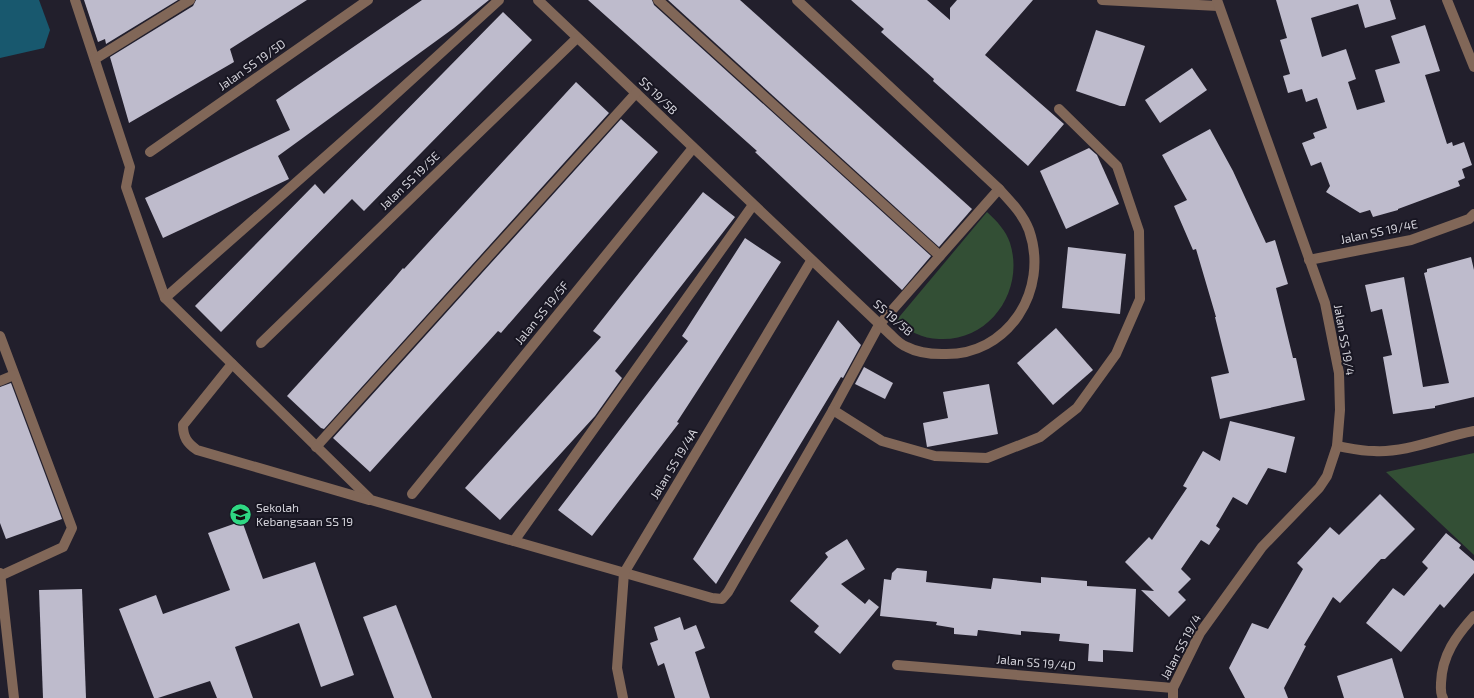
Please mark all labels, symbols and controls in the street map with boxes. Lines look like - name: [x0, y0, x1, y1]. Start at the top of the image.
- street label: Jalan SS 19/5D: [215, 36, 288, 93]
- street label: SS 19/5B: [637, 74, 681, 117]
- street label: Jalan SS 19/5E: [377, 148, 442, 212]
- street label: Jalan SS 19/4E: [1339, 216, 1419, 246]
- street label: Jalan SS 19/5F: [511, 277, 571, 347]
- street label: SS 19/5B: [871, 296, 916, 338]
- street label: Jalan SS 19/4: [1332, 303, 1358, 376]
- street label: Jalan SS 19/4A: [647, 425, 700, 501]
- place label: Sekolah Kebangsaan SS 19: [256, 500, 353, 528]
- school or university icon: Sekolah Kebangsaan SS 19: [227, 502, 253, 528]
- street label: Jalan SS 19/4: [1157, 612, 1203, 682]
- street label: Jalan SS 19/4D: [996, 652, 1076, 672]

